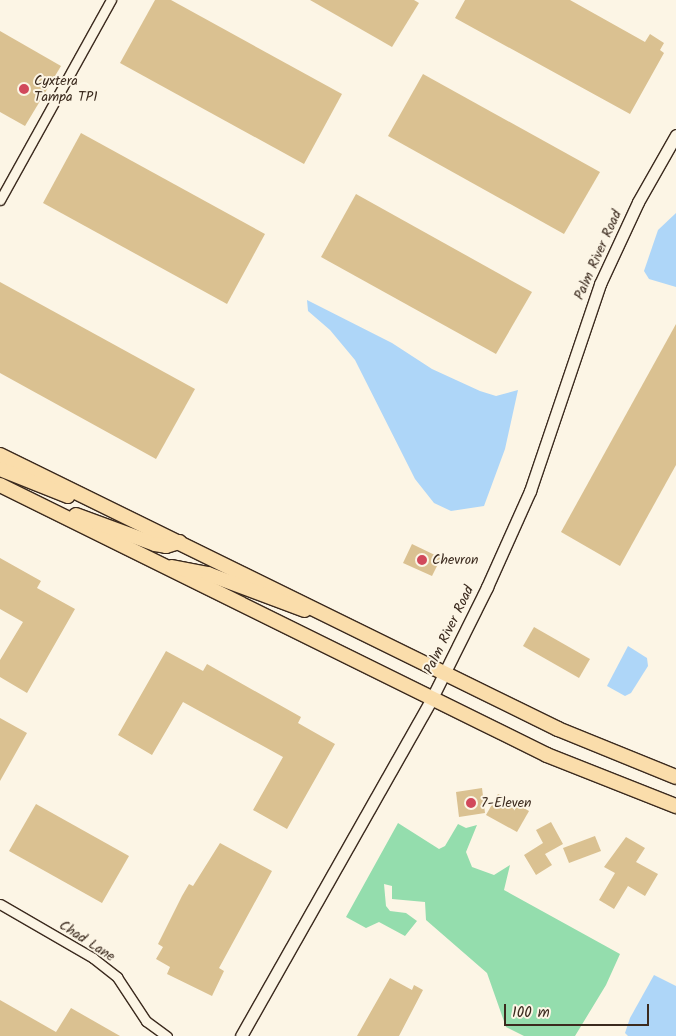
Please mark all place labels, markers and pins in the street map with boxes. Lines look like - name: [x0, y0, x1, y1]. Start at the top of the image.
- place label: Cyxtera Tampa TP1: [34, 73, 98, 105]
- marker: Cyxtera Tampa TP1: [18, 83, 30, 95]
- place label: Chevron: [432, 552, 479, 568]
- marker: Chevron: [416, 554, 428, 566]
- place label: 7-Eleven: [481, 795, 531, 811]
- marker: 7-Eleven: [465, 797, 477, 809]

